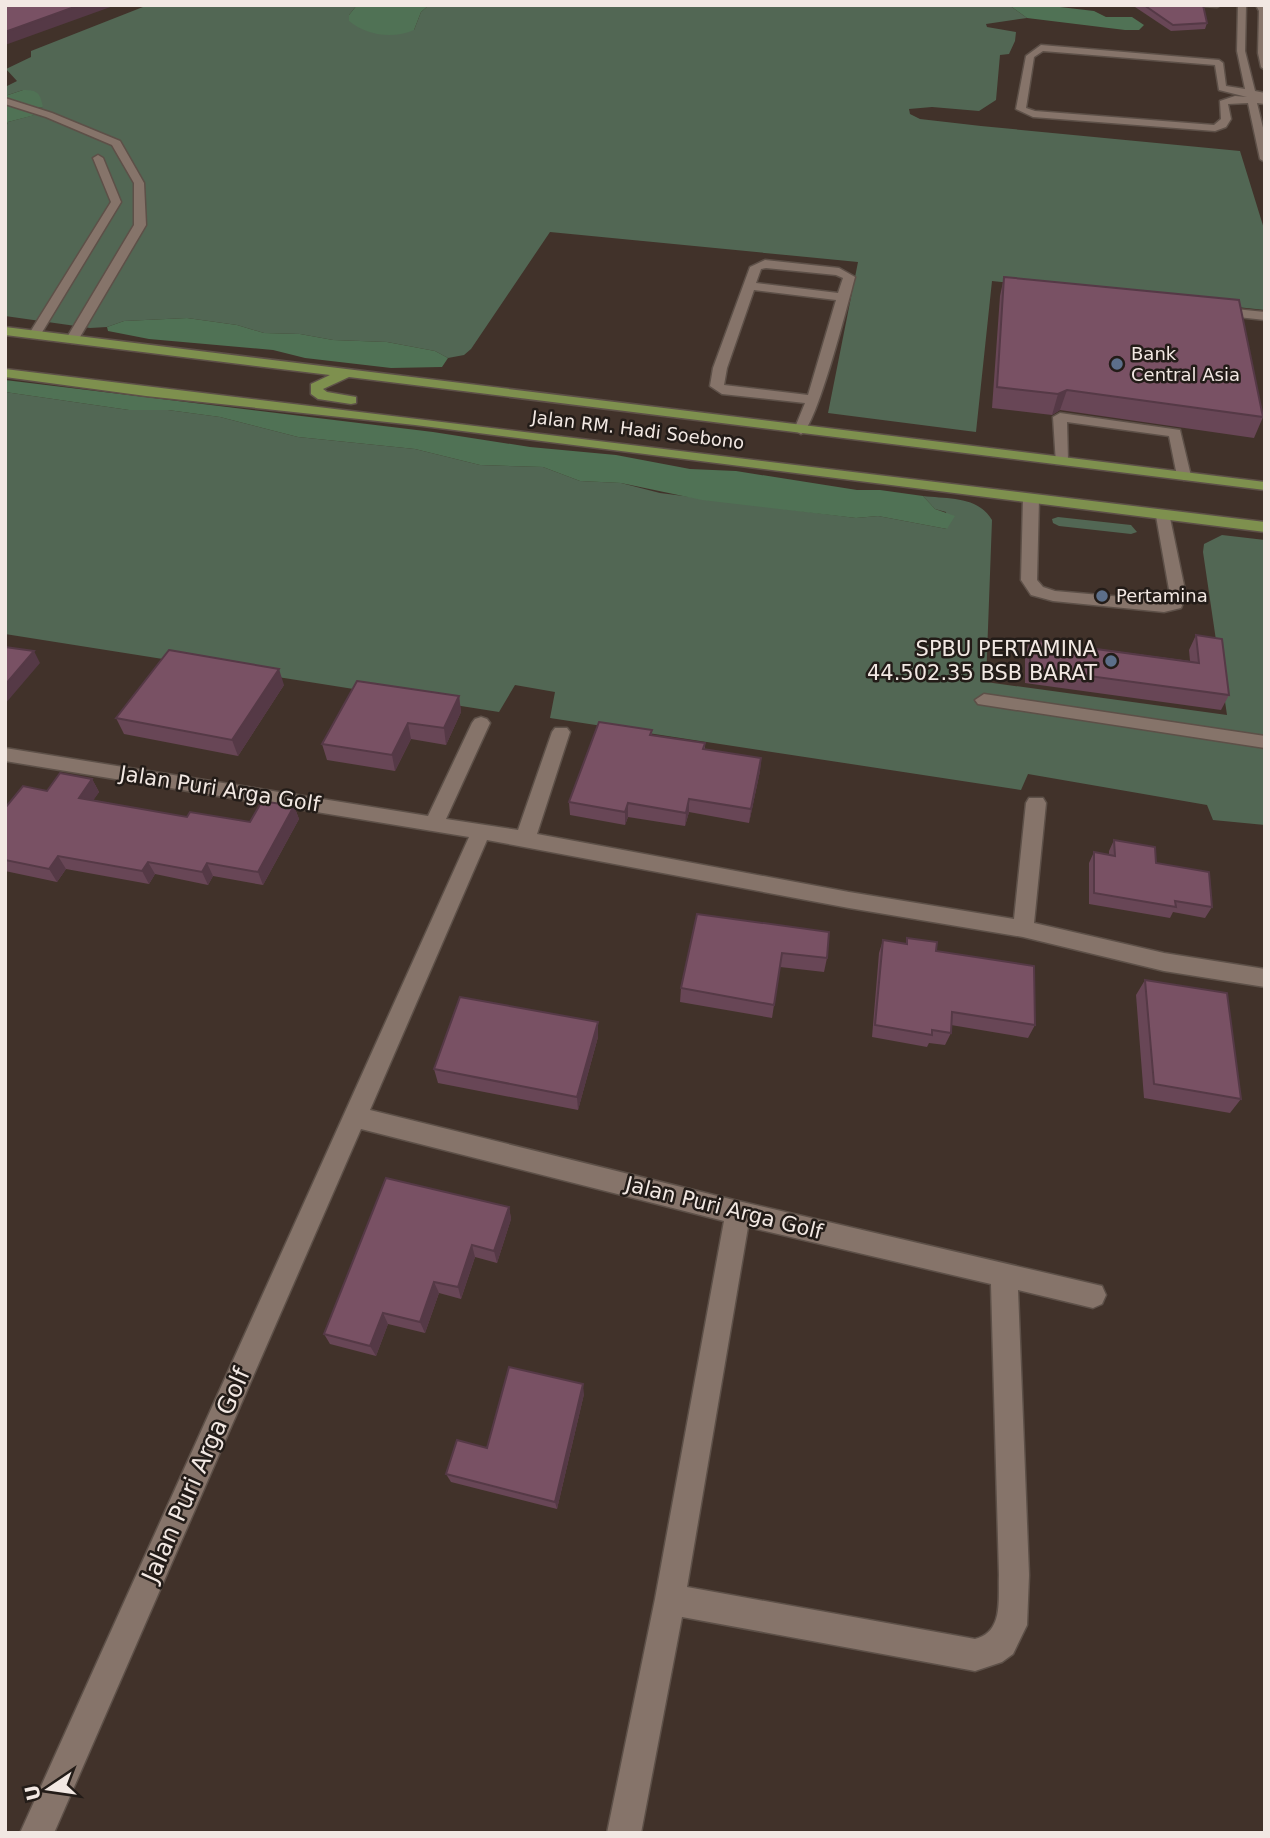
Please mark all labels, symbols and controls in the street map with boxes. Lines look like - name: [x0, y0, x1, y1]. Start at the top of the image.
- place label: Bank Central Asia: [1131, 343, 1240, 385]
- marker: Bank Central Asia: [1109, 356, 1125, 372]
- street label: Jalan RM. Hadi Soebono: [530, 406, 746, 453]
- place label: Pertamina: [1116, 585, 1208, 606]
- marker: Pertamina: [1094, 588, 1110, 604]
- place label: SPBU PERTAMINA 44.502.35 BSB BARAT: [867, 637, 1098, 685]
- marker: SPBU PERTAMINA 44.502.35 BSB BARAT: [1103, 653, 1119, 669]
- street label: Jalan Puri Arga Golf: [116, 761, 322, 817]
- street label: Jalan Puri Arga Golf: [621, 1171, 826, 1244]
- street label: Jalan Puri Arga Golf: [135, 1363, 256, 1588]
- north arrow: [14, 1754, 84, 1824]
- text: U: [20, 1783, 45, 1803]

